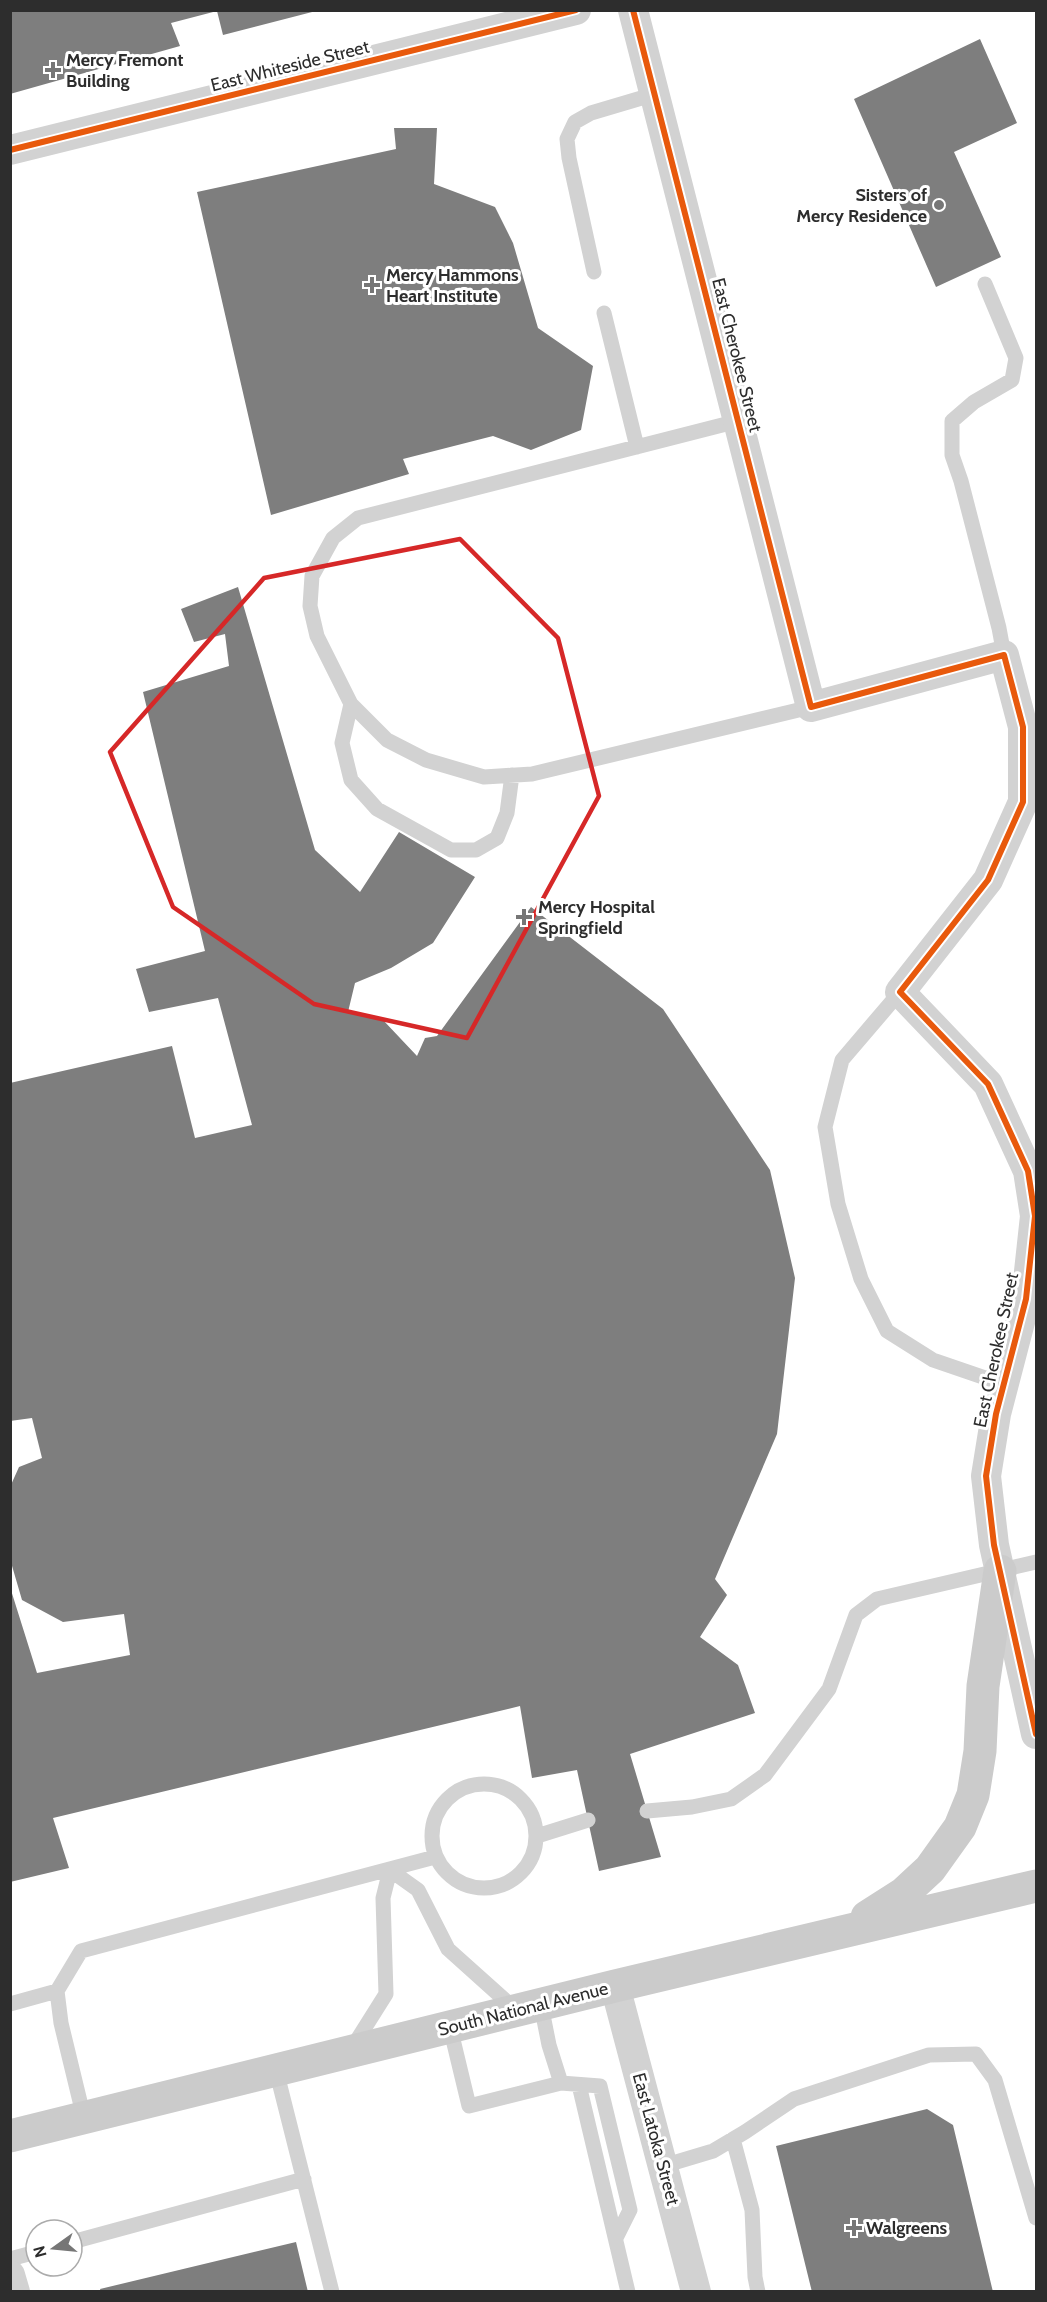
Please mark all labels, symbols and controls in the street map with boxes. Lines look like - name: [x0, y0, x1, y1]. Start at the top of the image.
- street label: East Whiteside Street: [208, 36, 372, 96]
- place label: Mercy Fremont Building: [66, 49, 184, 92]
- marker: Mercy Fremont Building: [44, 61, 62, 79]
- place label: Sisters of Mercy Residence: [796, 184, 927, 227]
- marker: Sisters of Mercy Residence: [932, 198, 946, 212]
- place label: Mercy Hammons Heart Institute: [386, 264, 519, 307]
- marker: Mercy Hammons Heart Institute: [363, 276, 381, 294]
- street label: East Cherokee Street: [707, 276, 767, 434]
- place label: Mercy Hospital Springfield: [538, 896, 655, 939]
- marker: Mercy Hospital Springfield: [515, 908, 533, 926]
- street label: East Cherokee Street: [969, 1270, 1023, 1430]
- street label: South National Avenue: [436, 1977, 610, 2041]
- street label: East Latoka Street: [628, 2070, 684, 2208]
- place label: Walgreens: [866, 2217, 948, 2239]
- north arrow: [24, 2218, 84, 2278]
- marker: Walgreens: [847, 2221, 861, 2235]
- text: N: [29, 2244, 51, 2260]

